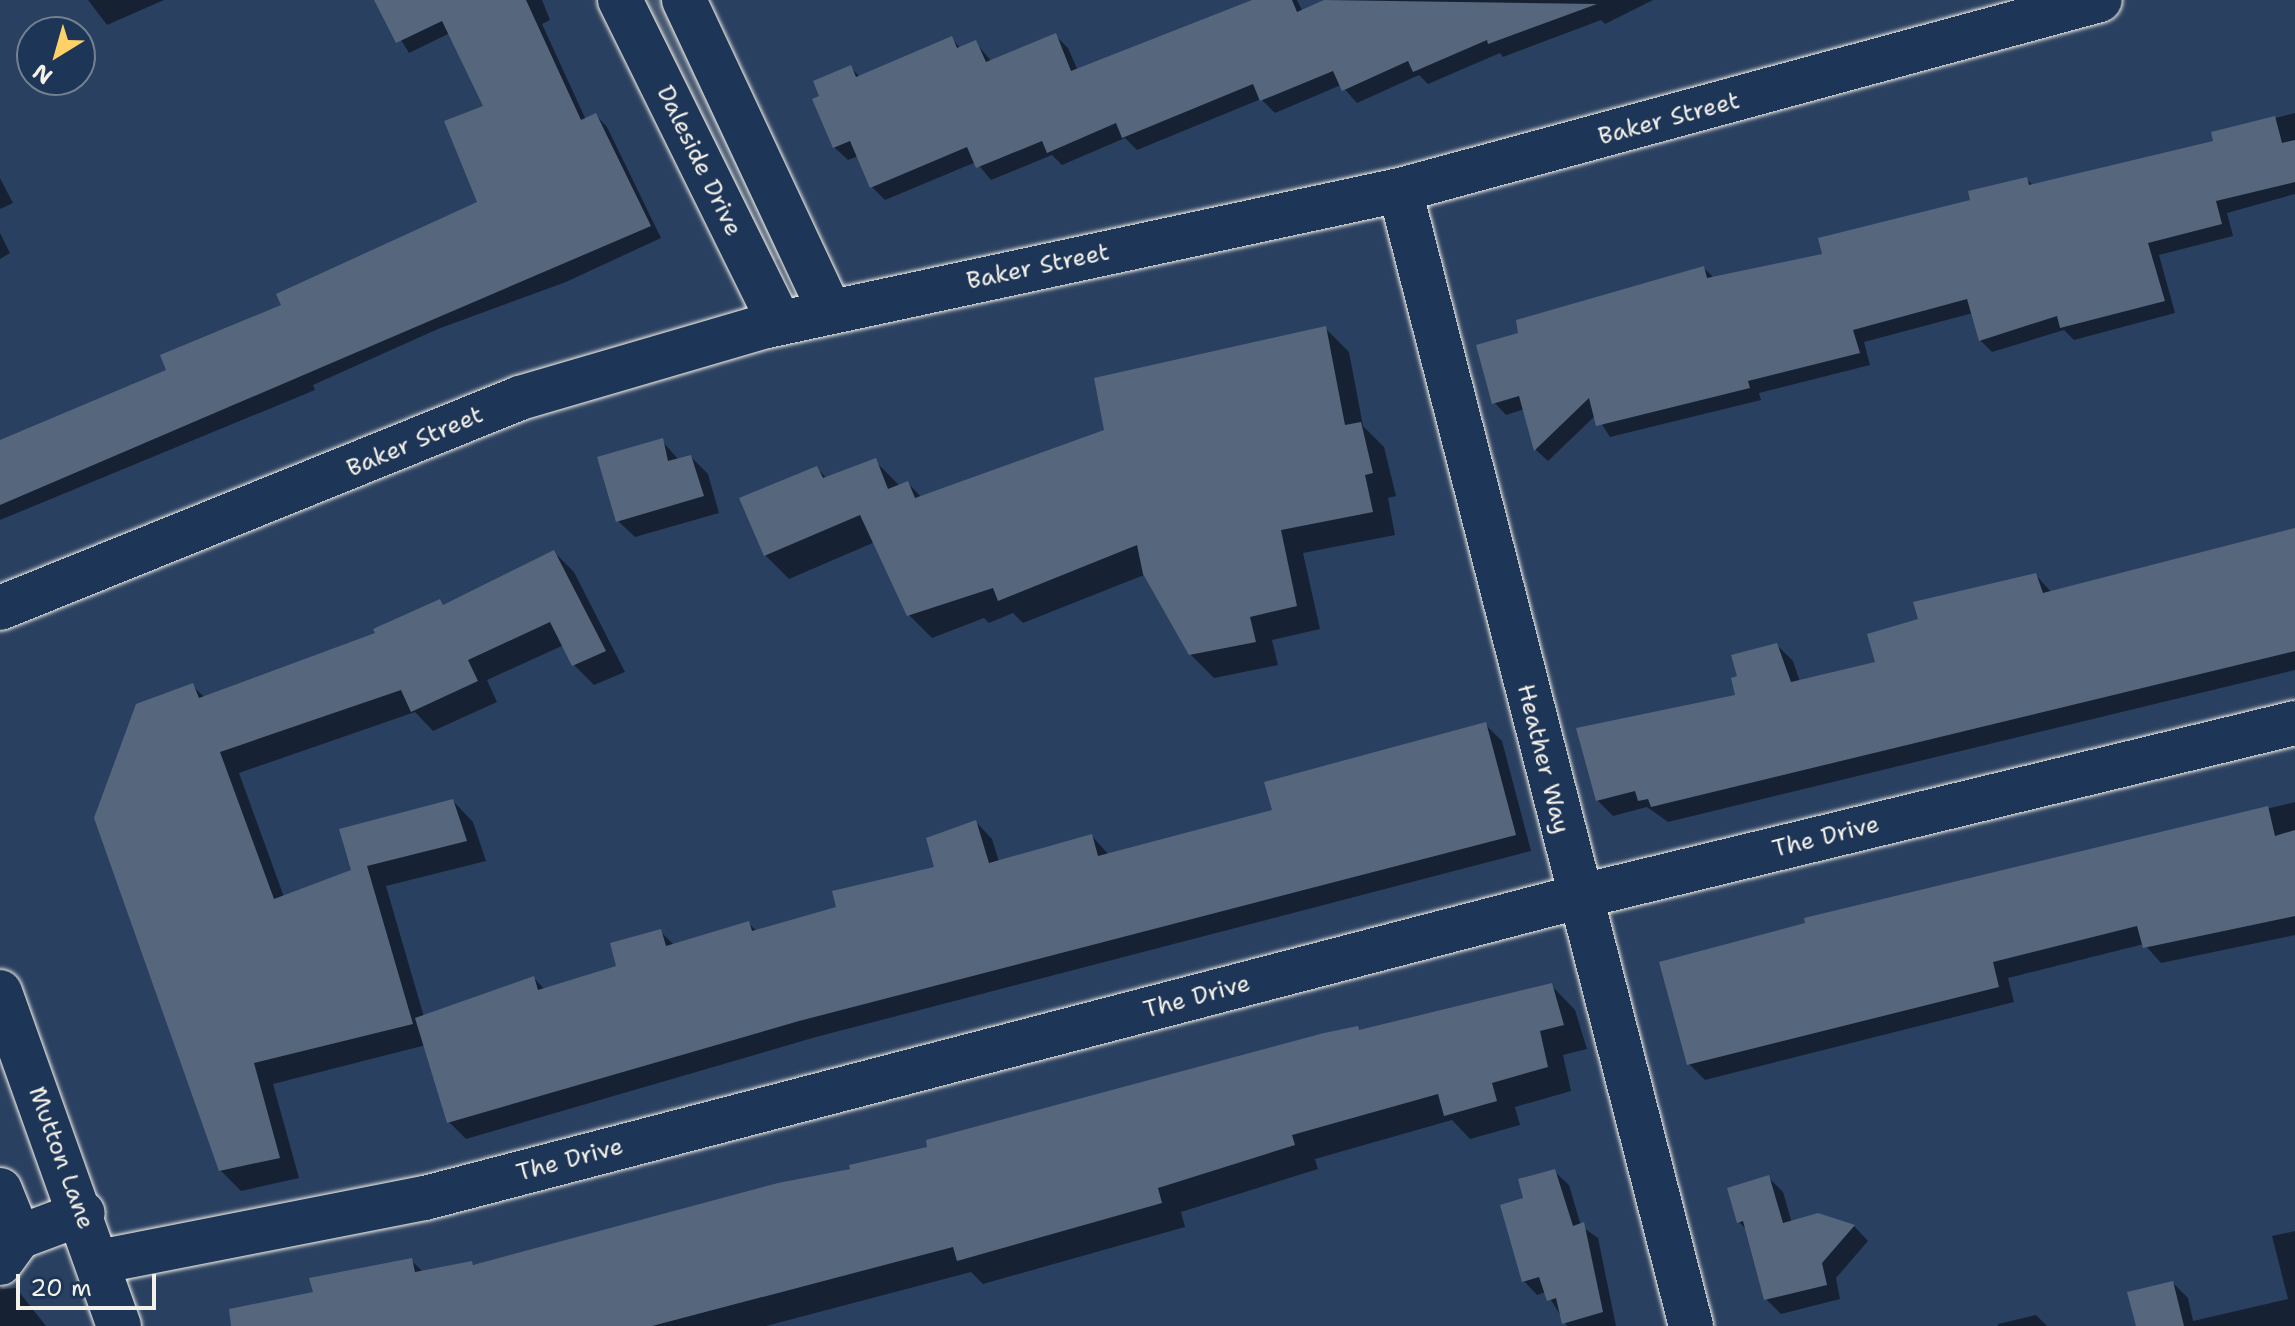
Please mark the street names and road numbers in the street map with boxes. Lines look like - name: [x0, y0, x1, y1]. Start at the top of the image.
- street label: Daleside Drive: [650, 81, 748, 241]
- street label: Baker Street: [1595, 86, 1743, 152]
- street label: Baker Street: [964, 238, 1112, 296]
- street label: Baker Street: [343, 400, 487, 484]
- street label: Heather Way: [1511, 681, 1575, 837]
- street label: The Drive: [1770, 810, 1882, 864]
- street label: The Drive: [1141, 969, 1253, 1025]
- street label: Mutton Lane: [22, 1083, 100, 1233]
- street label: The Drive: [514, 1132, 626, 1188]

